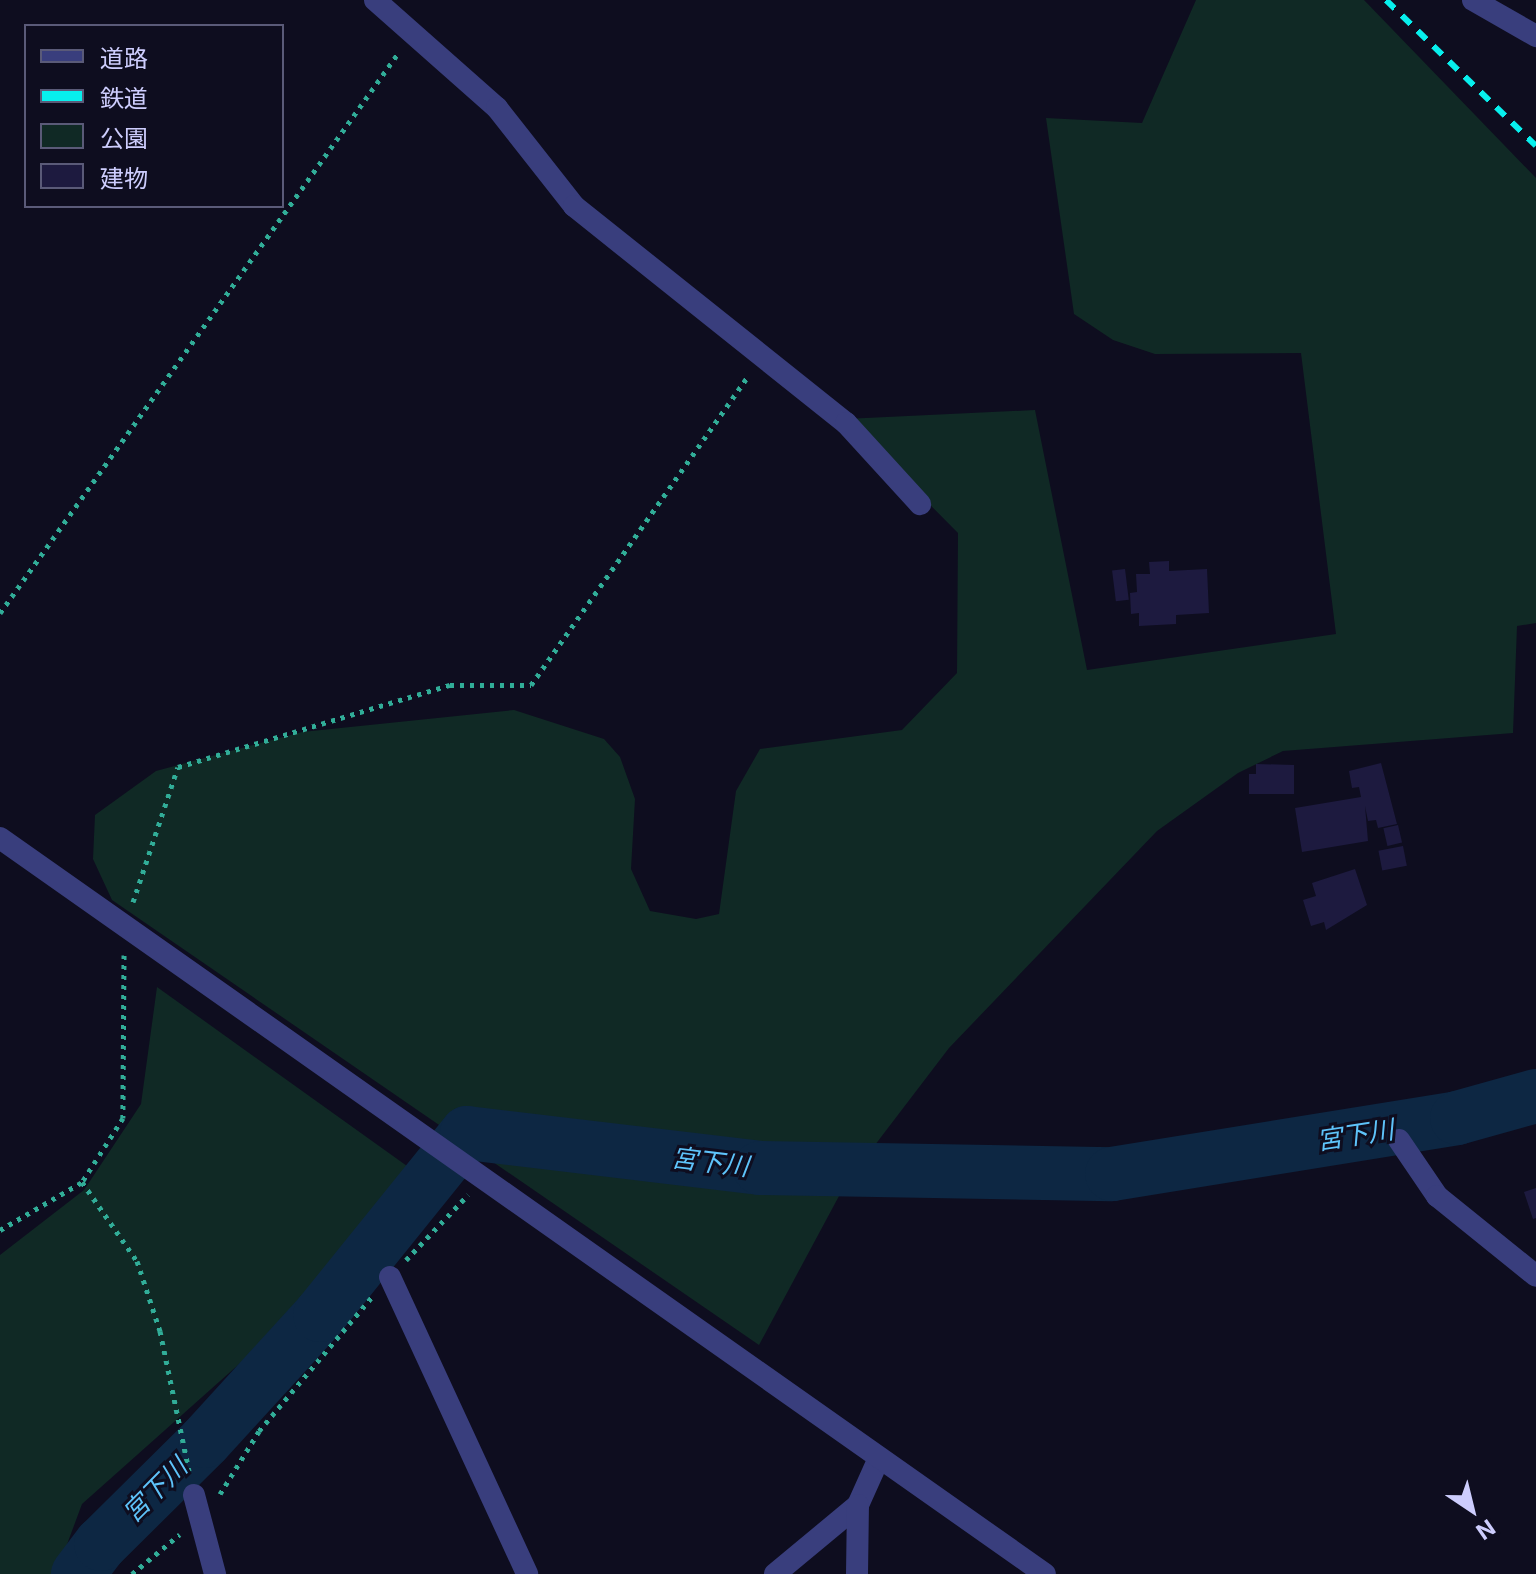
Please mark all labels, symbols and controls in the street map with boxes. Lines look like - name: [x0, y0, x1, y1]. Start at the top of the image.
- legend: [24, 24, 284, 208]
- text: 道路: [100, 44, 148, 73]
- text: 鉄道: [100, 84, 148, 113]
- text: 公園: [100, 124, 148, 153]
- text: 建物: [100, 164, 148, 193]
- water label: 宮下川: [1314, 1113, 1396, 1157]
- water label: 宮下川: [669, 1142, 751, 1182]
- water label: 宮下川: [116, 1451, 194, 1529]
- north arrow: [1432, 1470, 1512, 1550]
- text: N: [1471, 1514, 1500, 1545]

